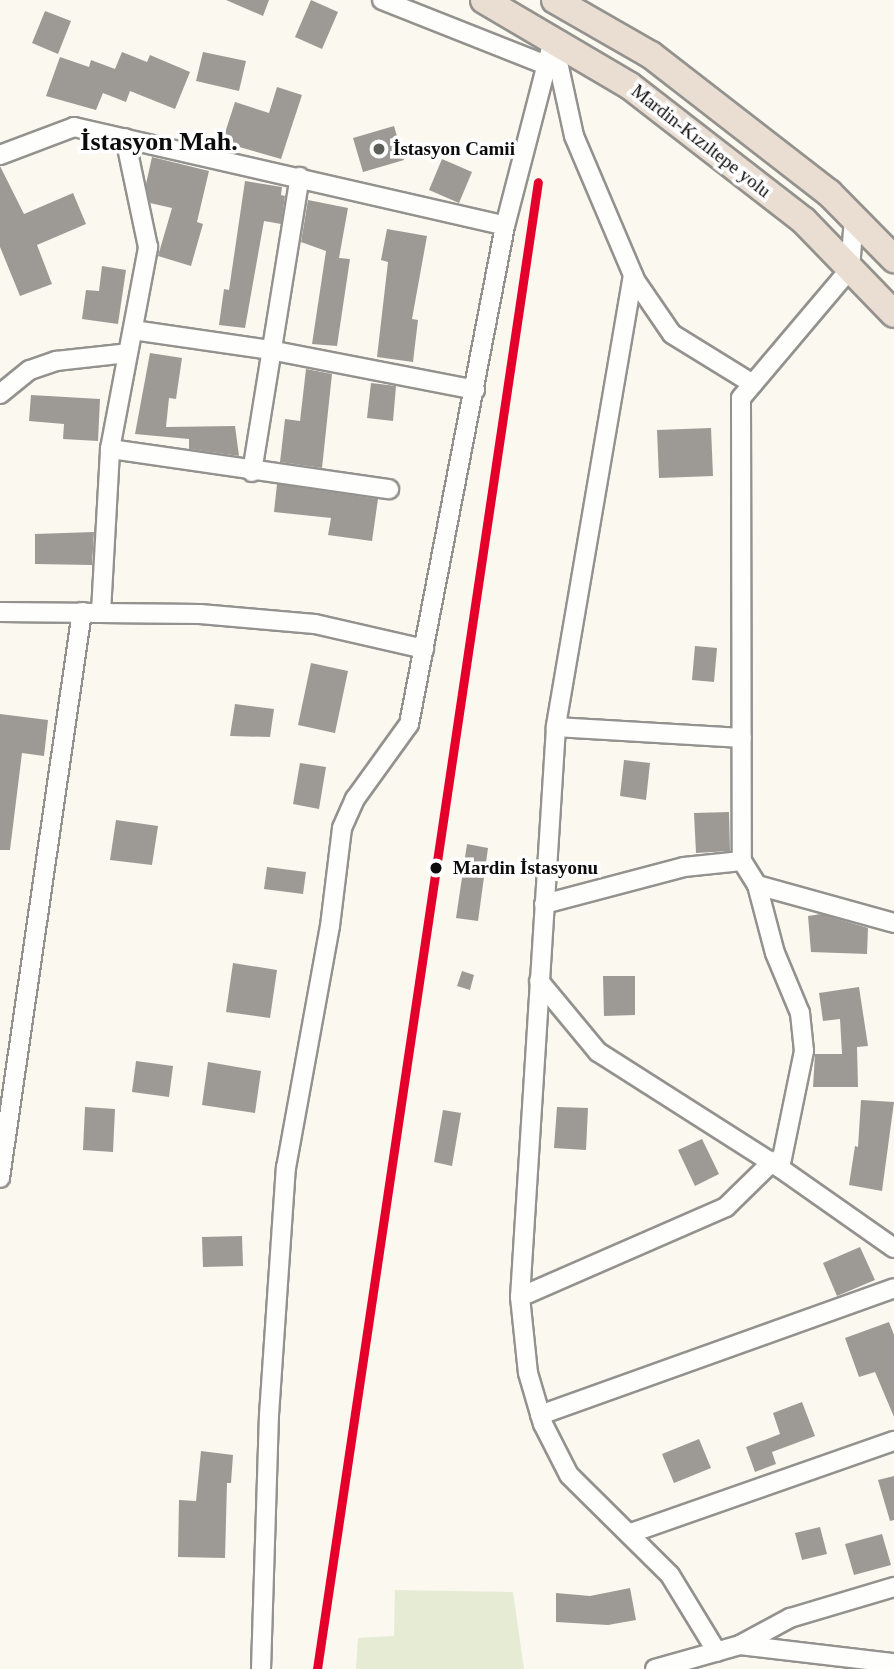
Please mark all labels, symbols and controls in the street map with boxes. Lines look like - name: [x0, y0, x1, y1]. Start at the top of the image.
- street label: Mardin-Kızıltepe yolu: [627, 80, 775, 202]
- district label: İstasyon Mah.: [80, 126, 238, 158]
- place label: İstasyon Camii: [393, 138, 515, 160]
- marker: İstasyon Camii: [371, 141, 387, 157]
- marker: Mardin İstasyonu: [425, 857, 447, 879]
- place label: Mardin İstasyonu: [453, 857, 598, 879]

